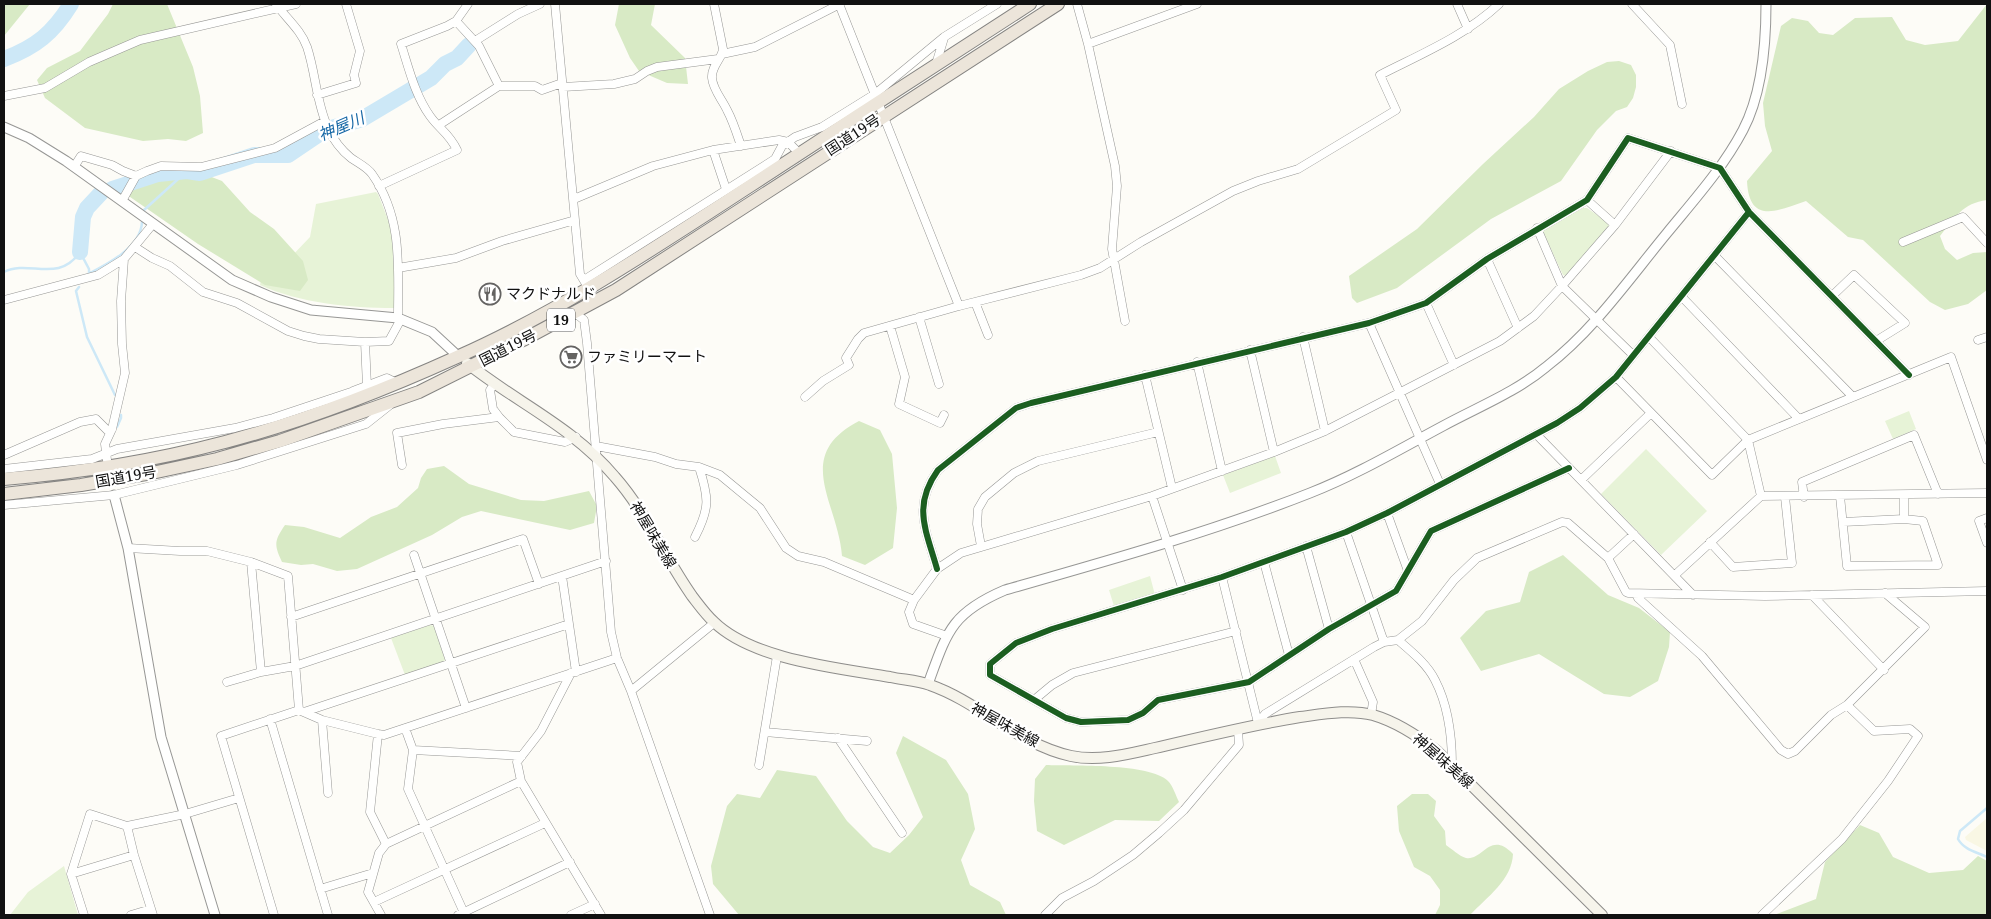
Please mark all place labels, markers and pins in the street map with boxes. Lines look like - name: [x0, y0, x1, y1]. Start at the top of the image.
- restaurant icon: マクドナルド: [478, 282, 502, 306]
- place label: マクドナルド: [506, 283, 596, 303]
- supermarket icon: ファミリーマート: [559, 345, 583, 369]
- place label: ファミリーマート: [587, 346, 707, 366]

